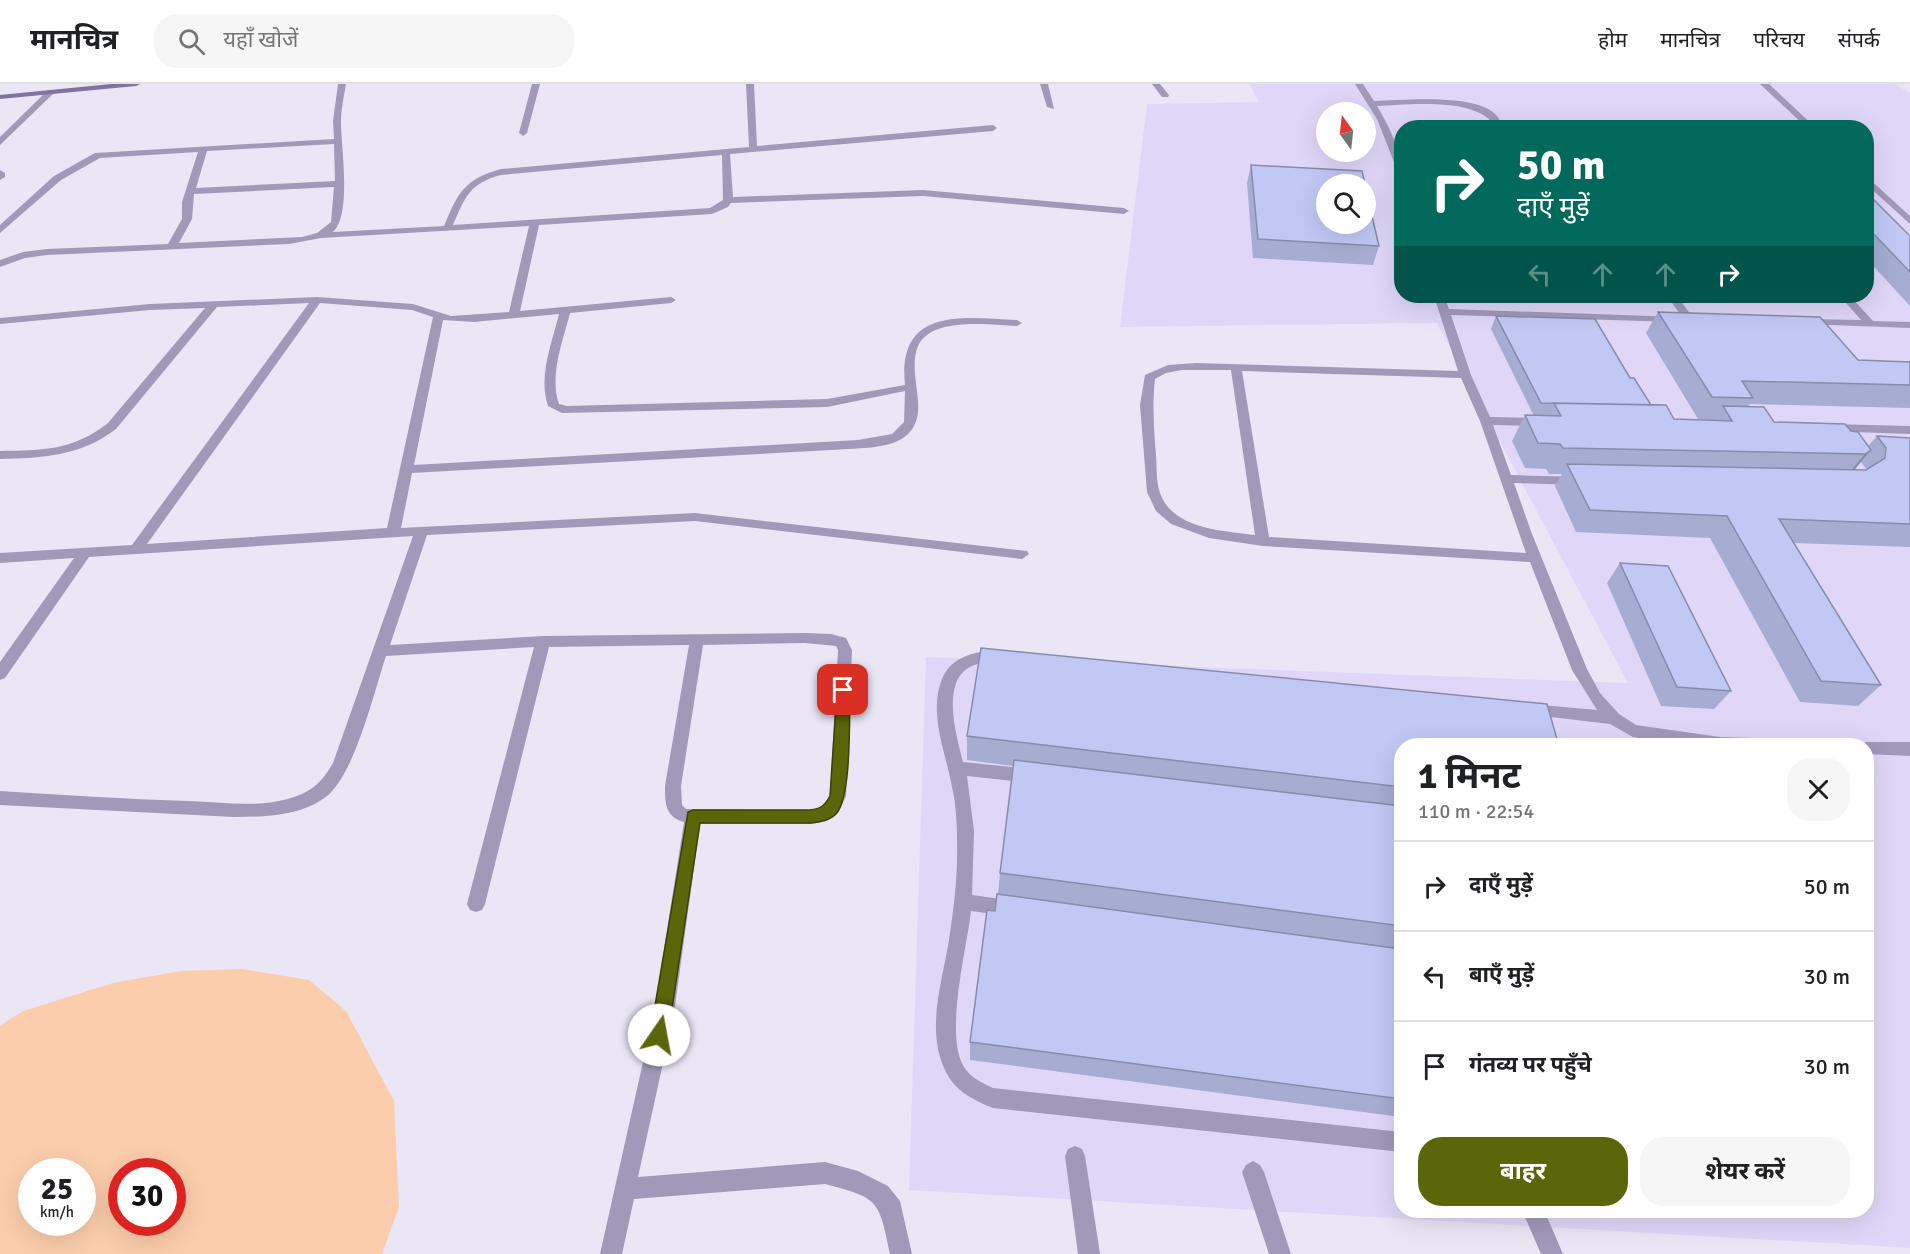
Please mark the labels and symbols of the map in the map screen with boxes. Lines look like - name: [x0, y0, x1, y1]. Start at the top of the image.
- north arrow: [1316, 102, 1376, 162]
- pin: [817, 664, 868, 715]
- position arrow: [627, 1003, 691, 1067]
- speed limit sign: 30: [108, 1158, 186, 1236]

